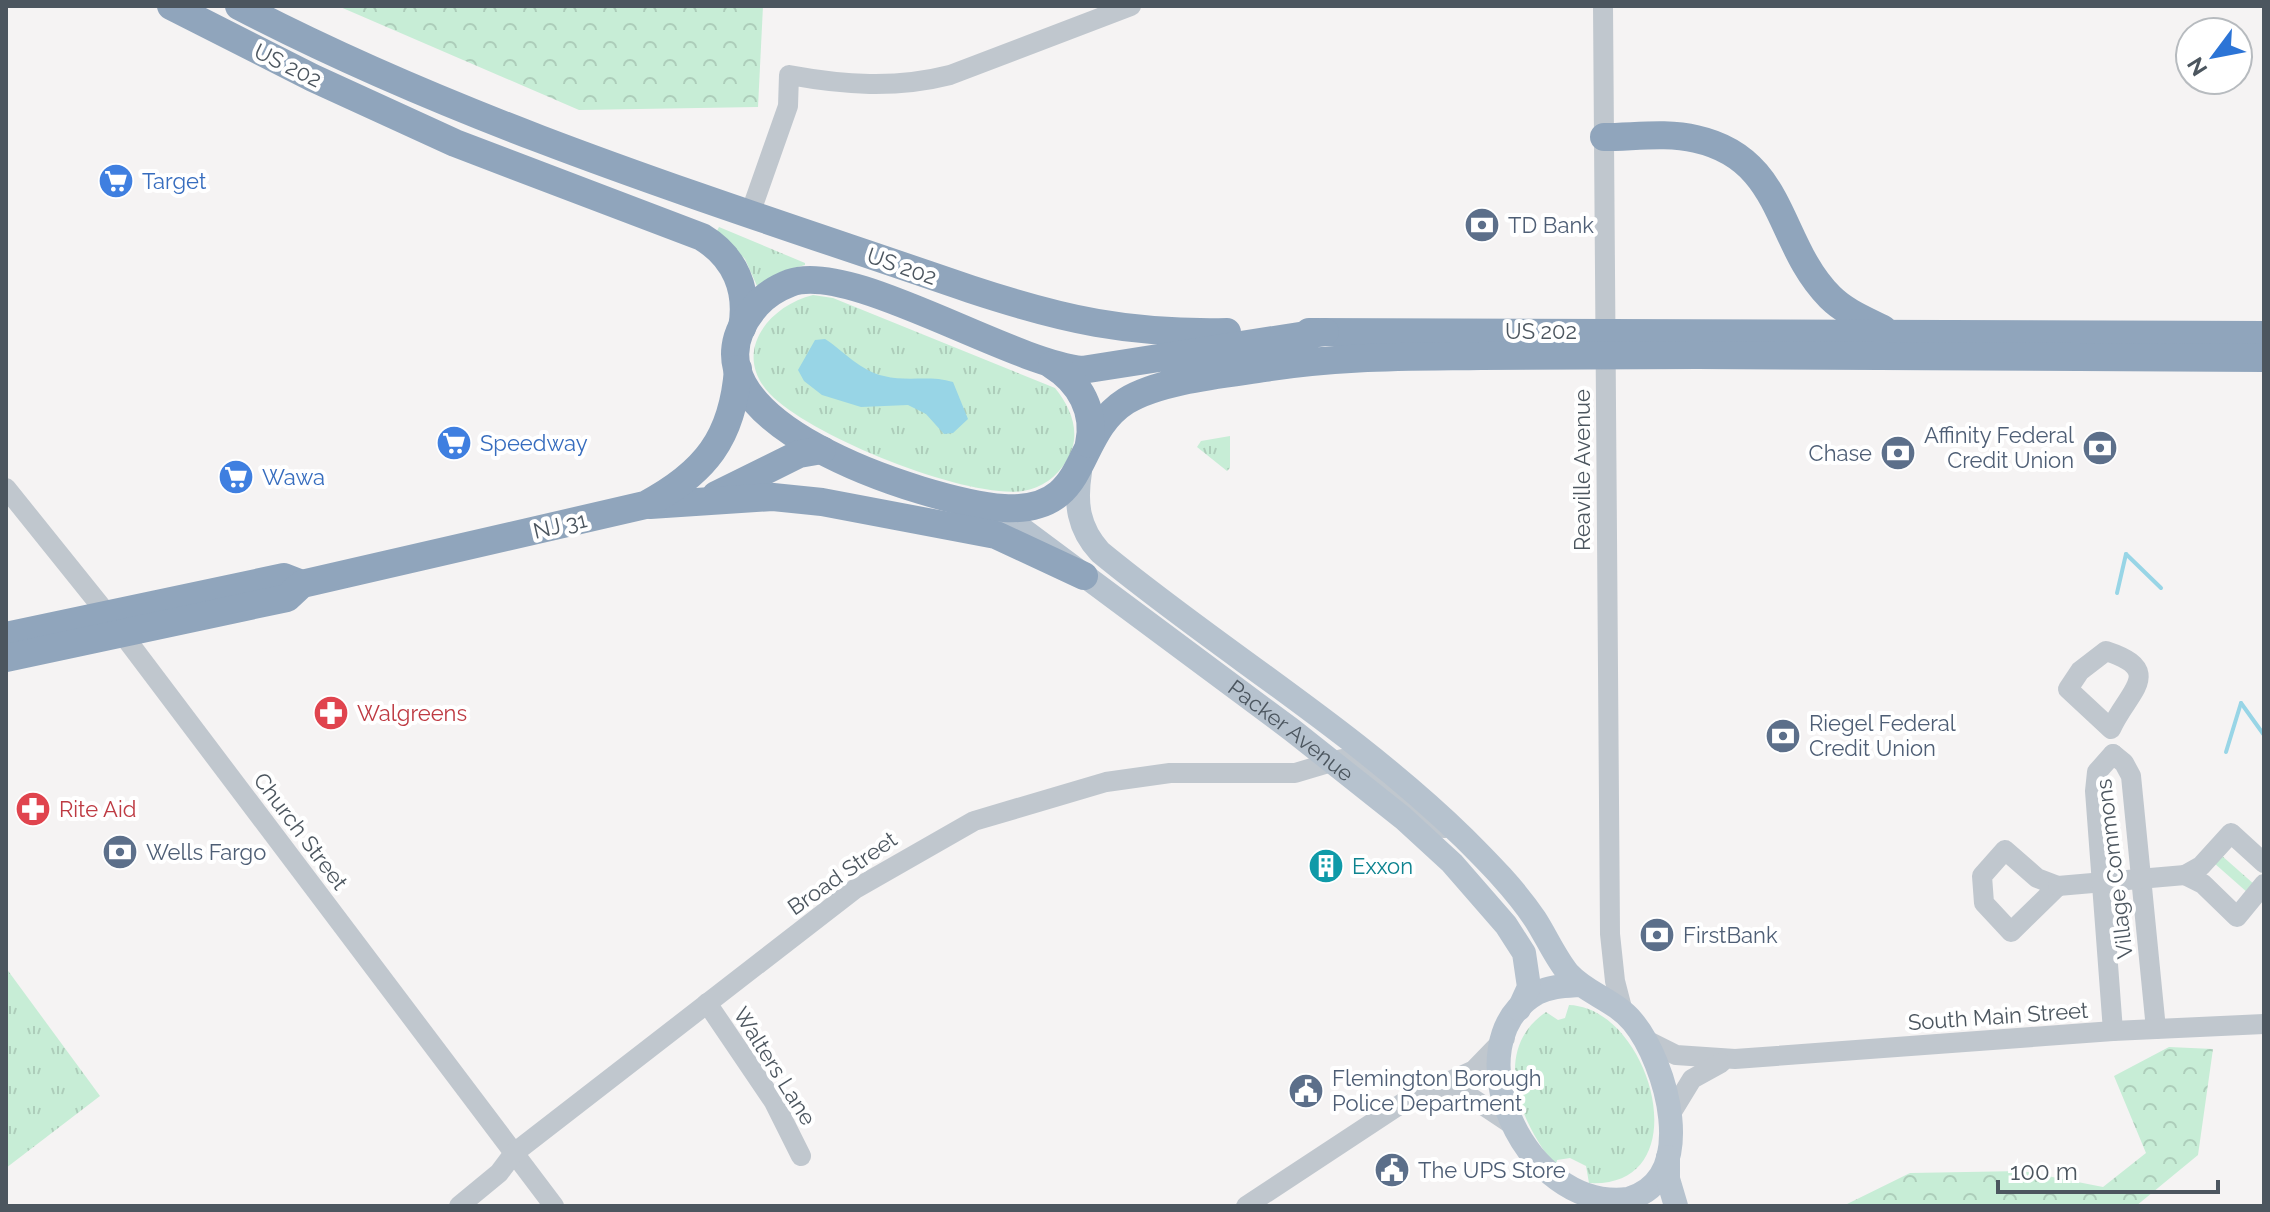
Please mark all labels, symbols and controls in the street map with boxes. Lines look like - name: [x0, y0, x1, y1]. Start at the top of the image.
- north arrow: [2174, 16, 2254, 96]
- street label: US 202: [250, 38, 326, 92]
- text: N: [2182, 53, 2213, 81]
- supermarket icon: Target: [97, 162, 135, 200]
- place label: Target: [142, 168, 207, 194]
- bank icon: TD Bank: [1463, 206, 1501, 244]
- place label: TD Bank: [1508, 212, 1594, 238]
- street label: US 202: [864, 242, 940, 290]
- street label: US 202: [1505, 318, 1577, 344]
- street label: Reaville Avenue: [1569, 389, 1595, 551]
- place label: Affinity Federal Credit Union: [1924, 422, 2074, 473]
- supermarket icon: Speedway: [435, 424, 473, 462]
- bank icon: Affinity Federal Credit Union: [2081, 429, 2119, 467]
- place label: Speedway: [480, 430, 588, 456]
- bank icon: Chase: [1879, 434, 1917, 472]
- place label: Chase: [1809, 440, 1872, 466]
- supermarket icon: Wawa: [217, 458, 255, 496]
- place label: Wawa: [262, 464, 325, 490]
- street label: NJ 31: [531, 506, 589, 544]
- street label: Packer Avenue: [1223, 674, 1359, 787]
- pharmacy icon: Walgreens: [312, 694, 350, 732]
- place label: Walgreens: [357, 700, 467, 726]
- place label: Riegel Federal Credit Union: [1809, 710, 1956, 761]
- bank icon: Riegel Federal Credit Union: [1764, 717, 1802, 755]
- street label: Church Street: [249, 767, 354, 895]
- street label: Village Commons: [2090, 778, 2138, 960]
- pharmacy icon: Rite Aid: [14, 790, 52, 828]
- place label: Rite Aid: [59, 796, 136, 822]
- street label: Broad Street: [782, 825, 902, 920]
- bank icon: Wells Fargo: [101, 833, 139, 871]
- place label: Wells Fargo: [146, 839, 266, 865]
- building icon: Exxon: [1307, 847, 1345, 885]
- place label: Exxon: [1352, 853, 1413, 879]
- bank icon: FirstBank: [1638, 916, 1676, 954]
- place label: FirstBank: [1683, 922, 1778, 948]
- street label: South Main Street: [1907, 997, 2090, 1035]
- street label: Walters Lane: [728, 1002, 822, 1130]
- place label: Flemington Borough Police Department: [1332, 1065, 1542, 1116]
- public building icon: Flemington Borough Police Department: [1287, 1072, 1325, 1110]
- scale bar: [1998, 1144, 2218, 1194]
- public building icon: The UPS Store: [1373, 1151, 1411, 1189]
- place label: The UPS Store: [1418, 1157, 1566, 1183]
- text: 100 m: [2010, 1157, 2078, 1186]

